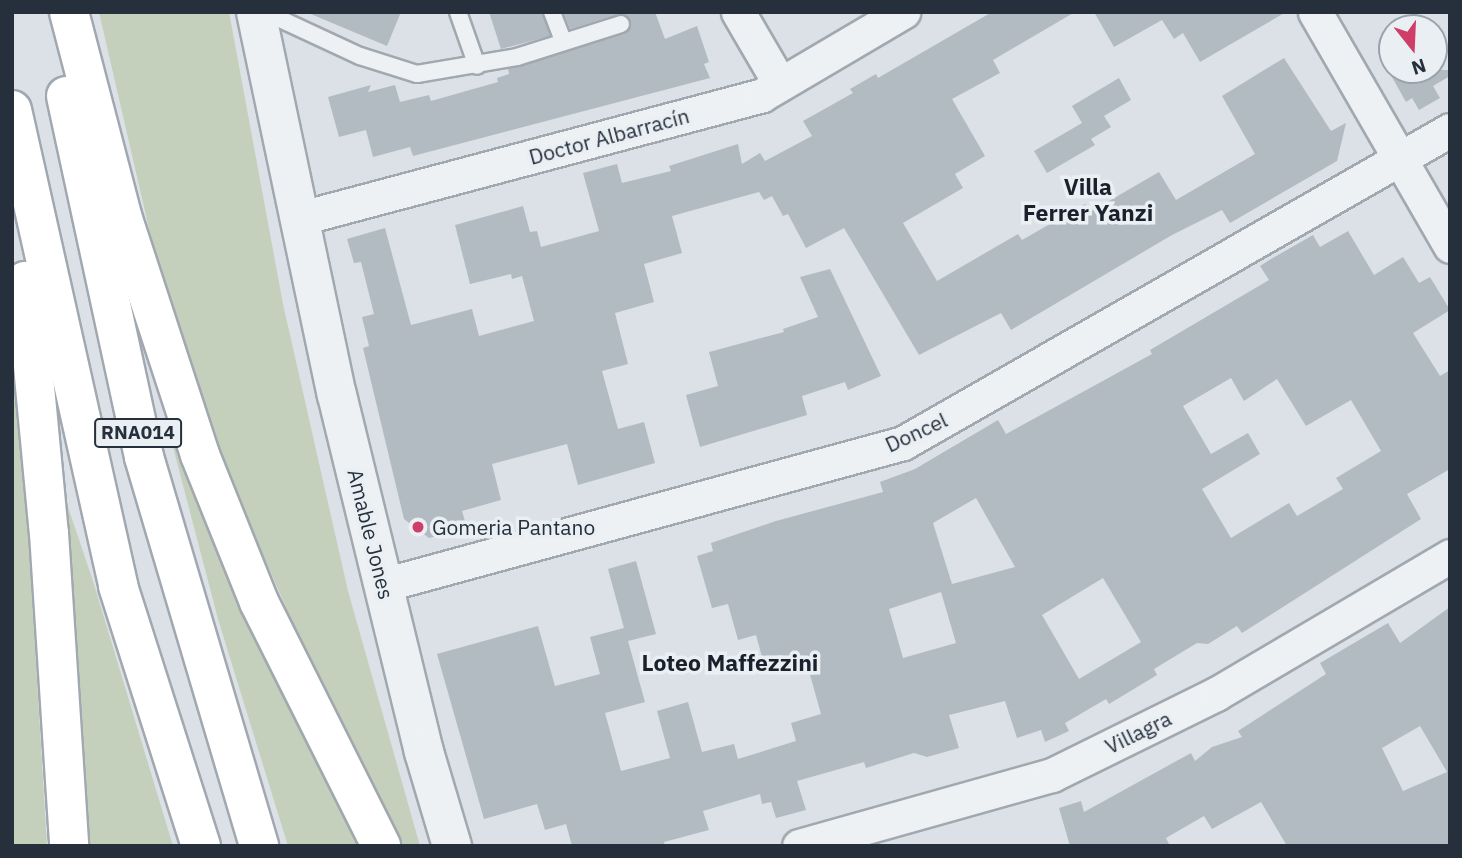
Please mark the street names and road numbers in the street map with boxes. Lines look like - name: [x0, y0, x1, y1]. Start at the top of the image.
- street label: Doctor Albarracín: [526, 102, 692, 170]
- street label: Doncel: [881, 407, 951, 457]
- road number: RNA014: [92, 418, 184, 448]
- street label: Amable Jones: [343, 466, 399, 602]
- street label: Villagra: [1101, 705, 1175, 759]

